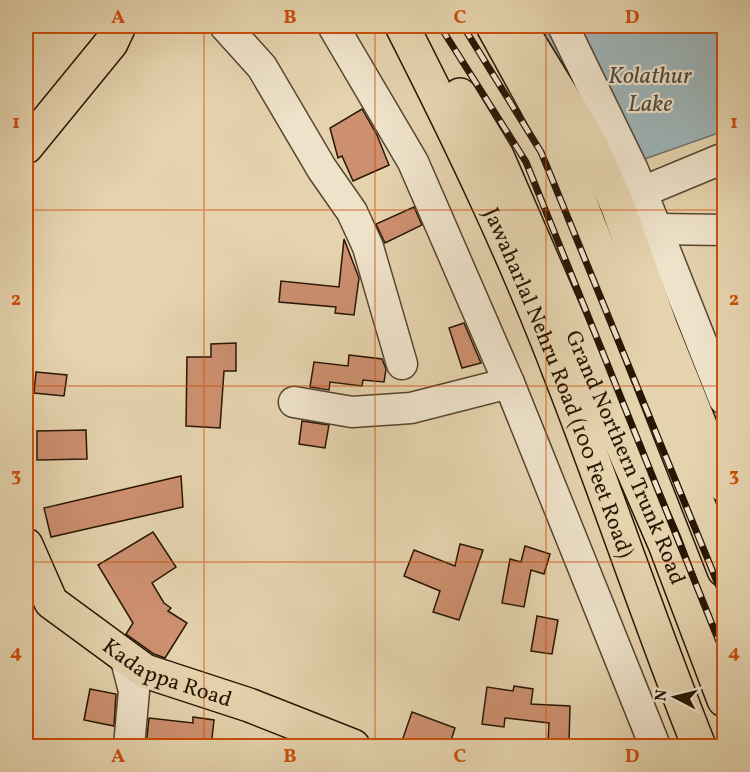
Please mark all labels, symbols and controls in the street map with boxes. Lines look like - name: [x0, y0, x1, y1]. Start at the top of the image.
- text: A: [111, 4, 125, 32]
- text: B: [283, 4, 297, 32]
- text: C: [454, 4, 467, 32]
- text: D: [625, 4, 639, 32]
- water label: Kolathur Lake: [608, 60, 693, 122]
- text: 1: [12, 109, 20, 137]
- text: 1: [730, 109, 738, 137]
- street label: Jawaharlal Nehru Road (100 Feet Road): [474, 203, 640, 563]
- text: 2: [11, 286, 21, 314]
- text: 2: [729, 286, 739, 314]
- street label: Grand Northern Trunk Road: [556, 326, 692, 589]
- text: 3: [11, 462, 21, 490]
- text: 3: [729, 462, 739, 490]
- street label: Kadappa Road: [95, 632, 235, 716]
- text: 4: [10, 639, 22, 667]
- text: 4: [728, 639, 740, 667]
- north arrow: [645, 667, 705, 727]
- text: N: [650, 688, 674, 703]
- text: A: [111, 743, 125, 771]
- text: B: [283, 743, 297, 771]
- text: C: [454, 743, 467, 771]
- text: D: [625, 743, 639, 771]

